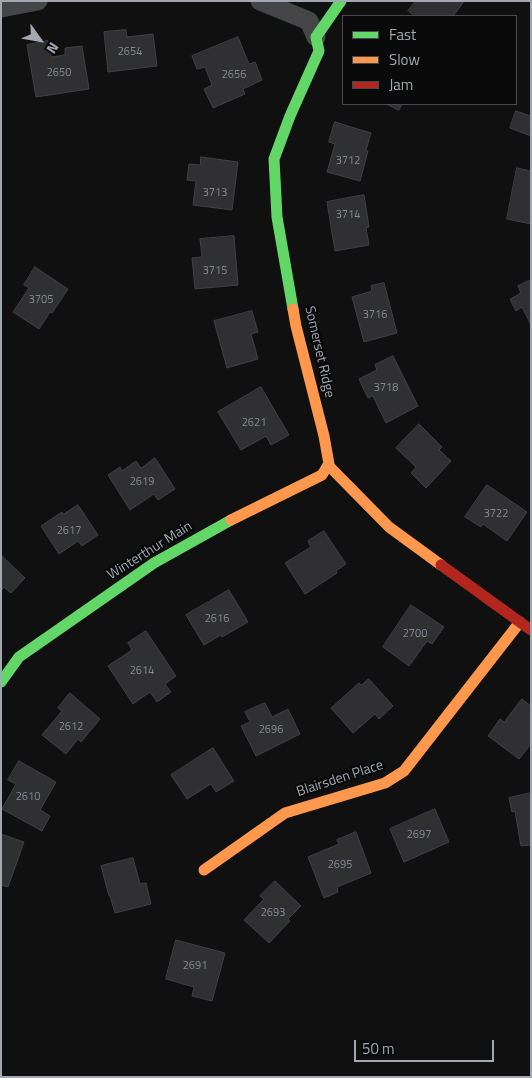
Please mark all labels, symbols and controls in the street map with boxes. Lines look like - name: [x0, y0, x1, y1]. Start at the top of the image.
- north arrow: [15, 15, 65, 65]
- legend: [342, 15, 517, 105]
- text: Fast: [389, 23, 416, 46]
- text: N: [42, 39, 65, 58]
- house number: 2654: [118, 45, 142, 59]
- text: Slow: [389, 48, 420, 71]
- house number: 2650: [47, 66, 71, 80]
- house number: 2656: [222, 68, 246, 82]
- text: Jam: [389, 73, 413, 96]
- house number: 3712: [336, 154, 360, 168]
- house number: 3713: [203, 186, 227, 200]
- house number: 3714: [336, 208, 360, 222]
- house number: 3715: [203, 264, 227, 278]
- house number: 3705: [29, 293, 53, 307]
- street label: Somerset Ridge: [300, 305, 338, 399]
- house number: 3716: [363, 308, 387, 322]
- house number: 3718: [374, 381, 398, 395]
- house number: 2621: [242, 416, 266, 430]
- house number: 2619: [130, 475, 154, 489]
- house number: 3722: [484, 507, 508, 521]
- street label: Winterthur Main: [104, 518, 196, 584]
- house number: 2617: [57, 524, 81, 538]
- house number: 2616: [205, 612, 229, 626]
- house number: 2700: [403, 627, 427, 641]
- house number: 2614: [130, 664, 154, 678]
- house number: 2612: [59, 720, 83, 734]
- house number: 2696: [259, 723, 283, 737]
- street label: Blairsden Place: [295, 757, 385, 801]
- house number: 2610: [16, 790, 40, 804]
- house number: 2697: [407, 828, 431, 842]
- house number: 2695: [328, 858, 352, 872]
- house number: 2693: [261, 906, 285, 920]
- house number: 2691: [183, 959, 207, 973]
- scale bar: [357, 1030, 497, 1062]
- text: 50 m: [362, 1037, 395, 1060]

